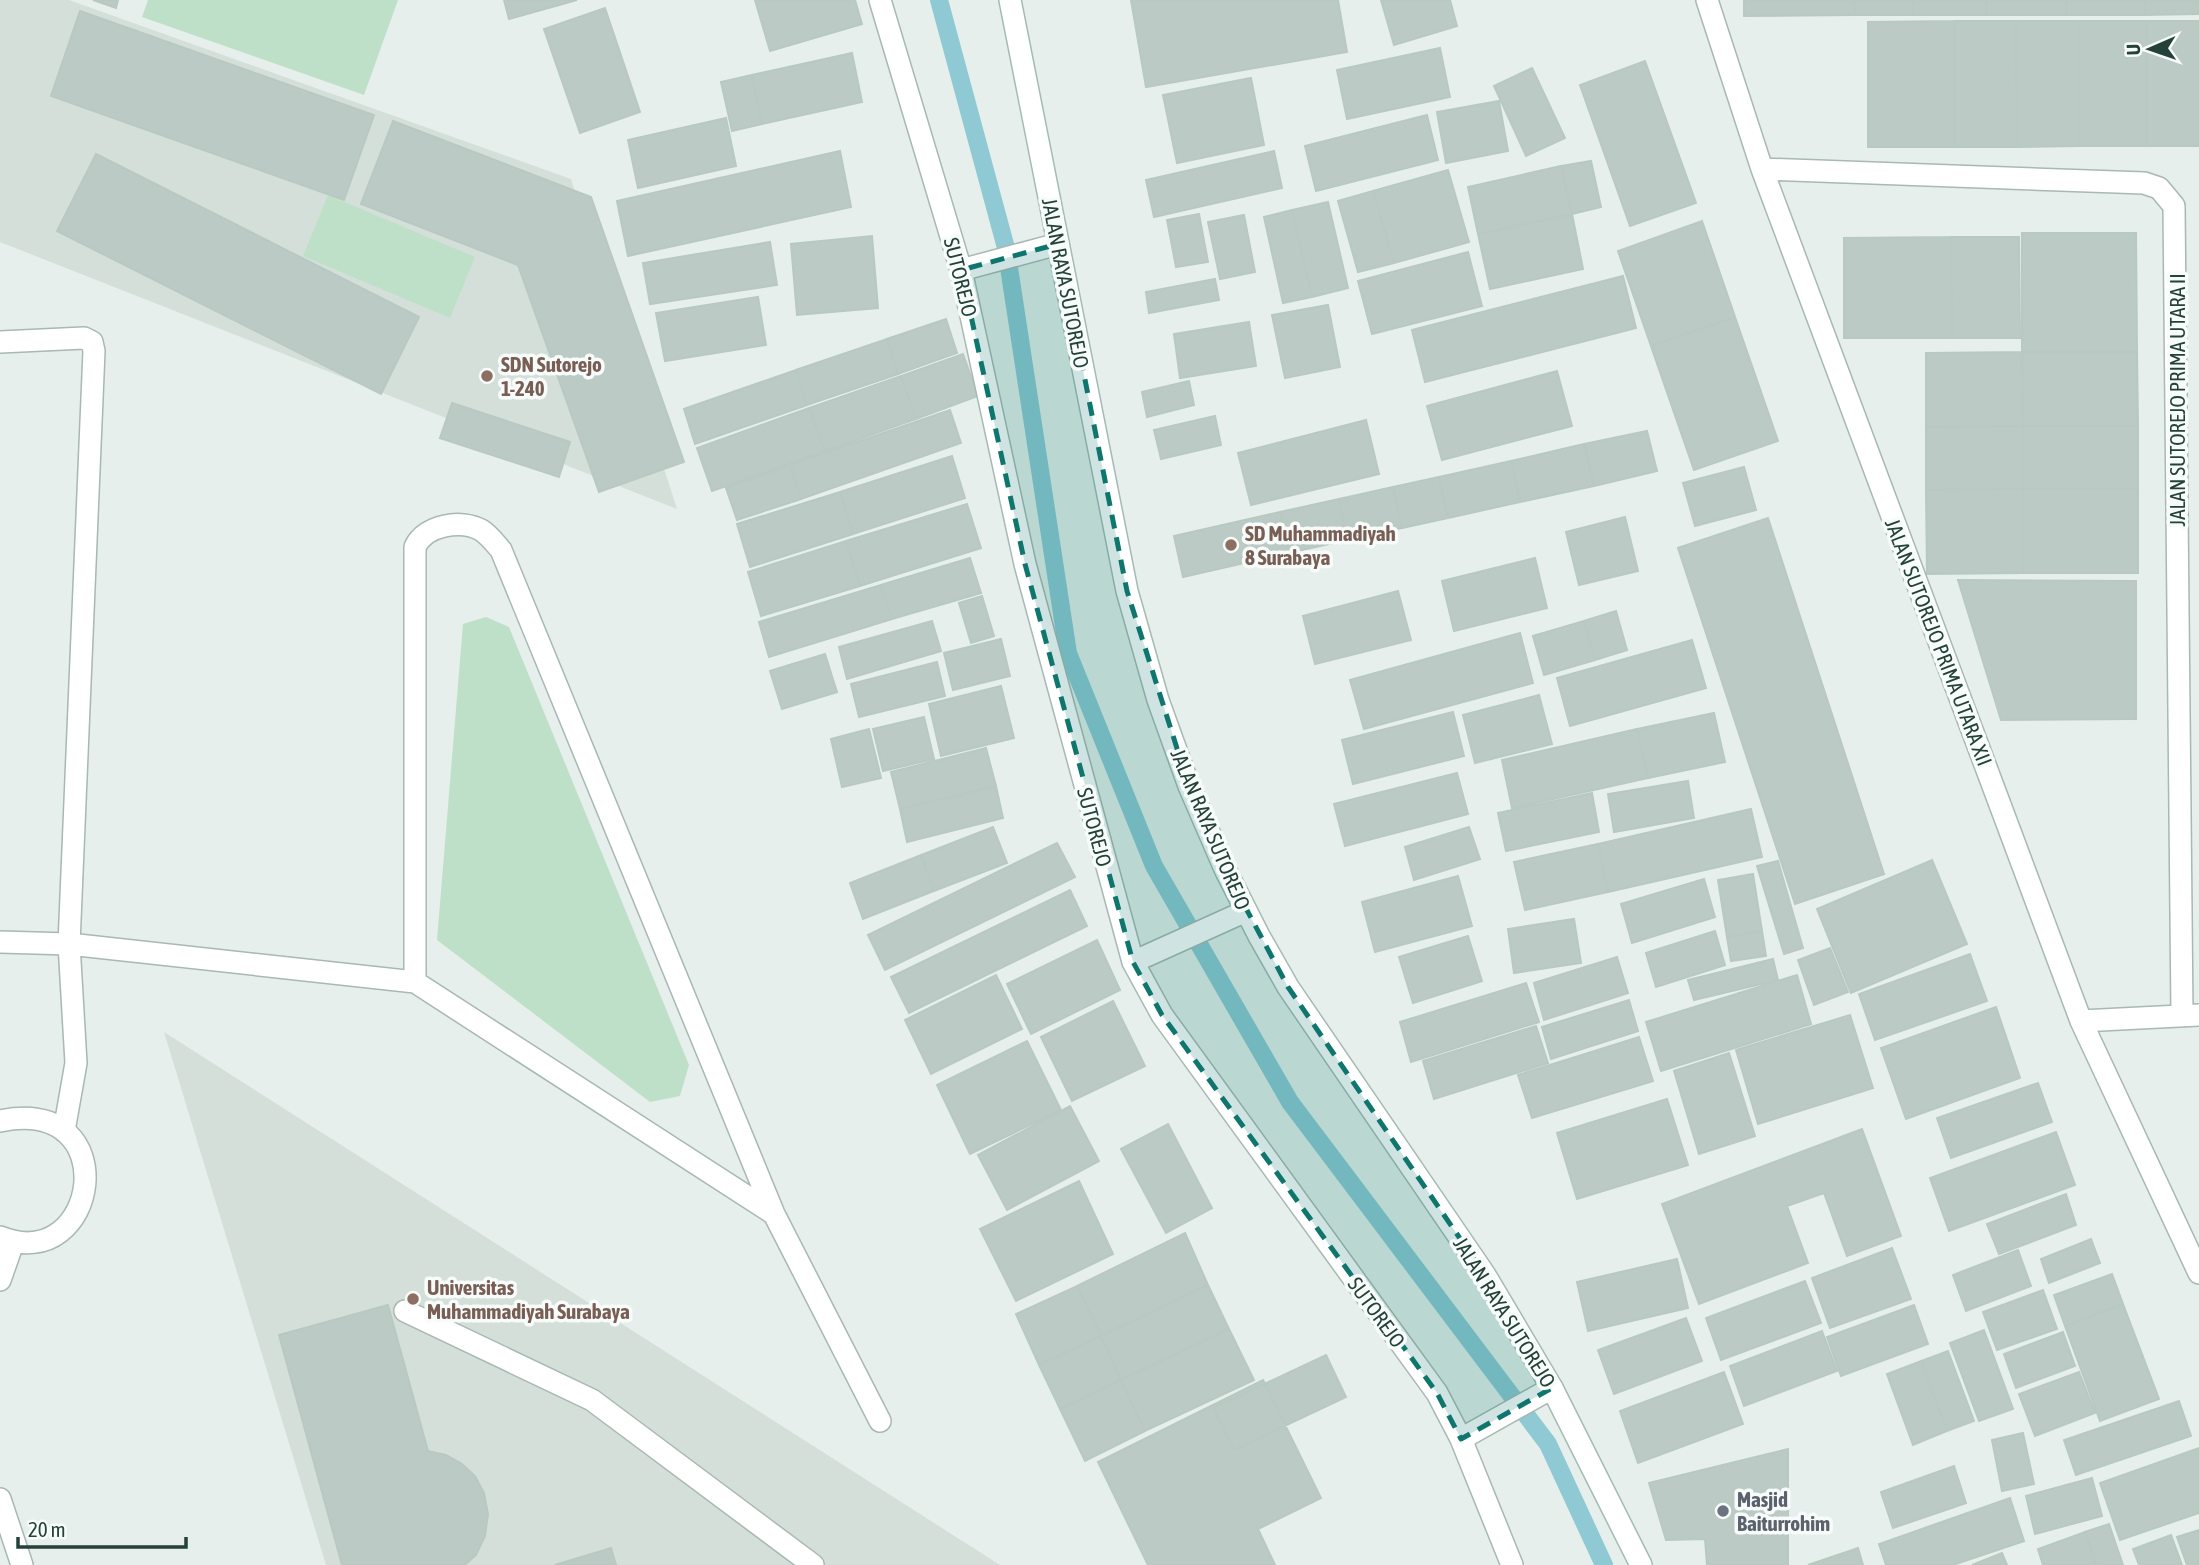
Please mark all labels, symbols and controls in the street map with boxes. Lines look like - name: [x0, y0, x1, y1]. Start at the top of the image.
- north arrow: [2115, 14, 2185, 84]
- text: U: [2122, 44, 2144, 56]
- street label: JALAN RAYA SUTOREJO: [1038, 196, 1094, 370]
- street label: SUTOREJO: [940, 235, 982, 319]
- street label: JALAN SUTOREJO PRIMA UTARA II: [2165, 273, 2189, 527]
- place label: SDN Sutorejo 1-240: [501, 352, 602, 400]
- marker: SDN Sutorejo 1-240: [479, 368, 495, 384]
- street label: JALAN SUTOREJO PRIMA UTARA XII: [1881, 515, 1997, 769]
- place label: SD Muhammadiyah 8 Surabaya: [1245, 521, 1396, 569]
- marker: SD Muhammadiyah 8 Surabaya: [1223, 537, 1239, 553]
- street label: JALAN RAYA SUTOREJO: [1166, 745, 1256, 913]
- street label: SUTOREJO: [1073, 785, 1117, 869]
- street label: JALAN RAYA SUTOREJO: [1449, 1232, 1561, 1392]
- street label: SUTOREJO: [1344, 1272, 1410, 1352]
- place label: Universitas Muhammadiyah Surabaya: [427, 1275, 630, 1323]
- marker: Universitas Muhammadiyah Surabaya: [405, 1291, 421, 1307]
- place label: Masjid Baiturrohim: [1737, 1487, 1830, 1535]
- marker: Masjid Baiturrohim: [1715, 1503, 1731, 1519]
- scale bar: [18, 1506, 186, 1550]
- text: 20 m: [28, 1517, 66, 1541]

